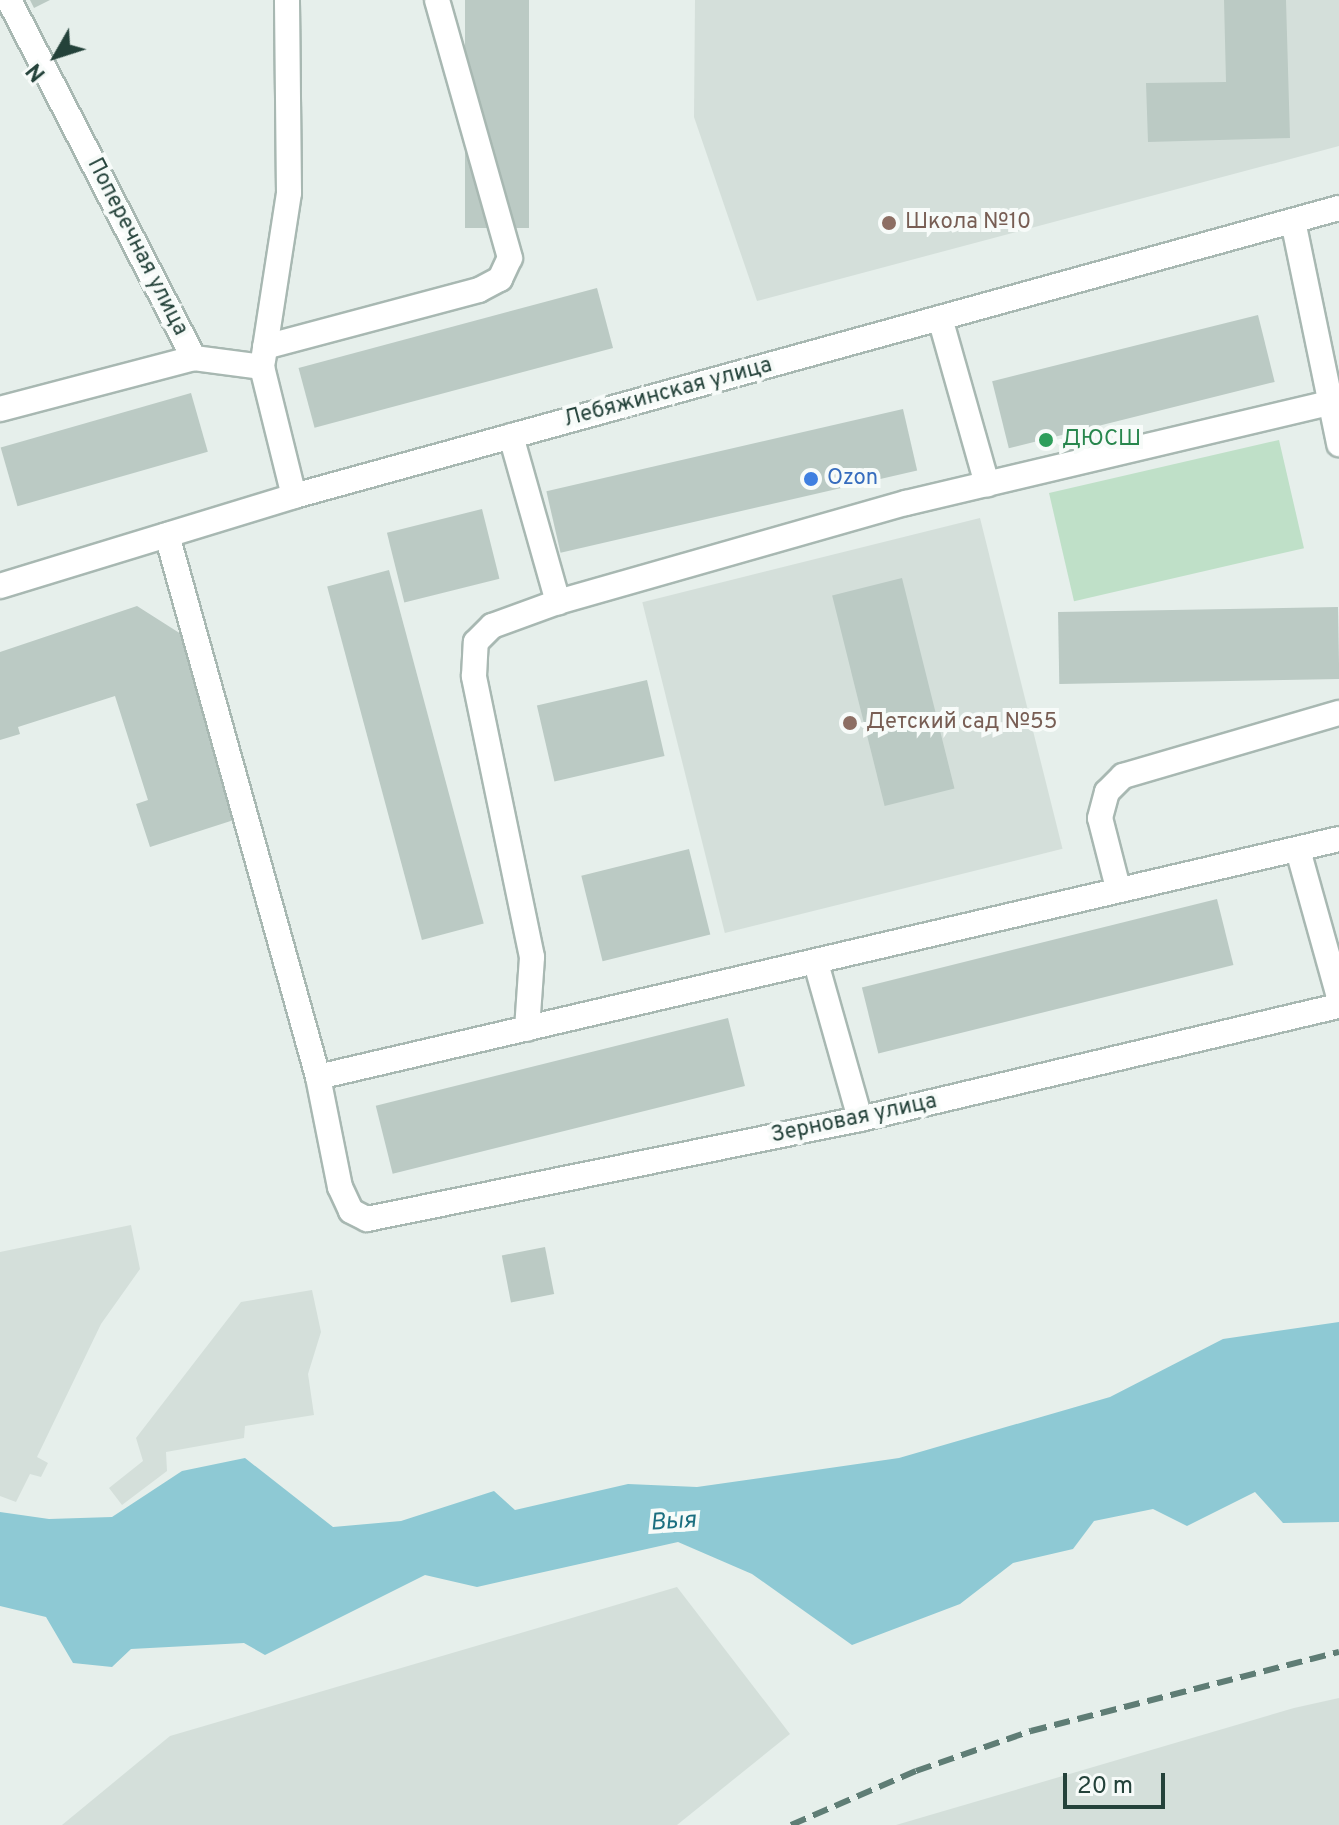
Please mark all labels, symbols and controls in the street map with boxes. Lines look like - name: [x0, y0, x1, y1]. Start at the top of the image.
- north arrow: [16, 16, 96, 96]
- text: N: [22, 57, 52, 86]
- street label: Поперечная улица: [81, 154, 193, 340]
- place label: Школа №10: [905, 210, 1031, 236]
- marker: Школа №10: [880, 214, 898, 232]
- street label: Лебяжинская улица: [561, 352, 775, 434]
- place label: ДЮСШ: [1062, 427, 1141, 453]
- marker: ДЮСШ: [1037, 431, 1055, 449]
- place label: Ozon: [827, 466, 878, 492]
- marker: Ozon: [802, 470, 820, 488]
- place label: Детский сад №55: [866, 710, 1057, 736]
- marker: Детский сад №55: [841, 714, 859, 732]
- street label: Зерновая улица: [769, 1089, 939, 1149]
- water label: Выя: [649, 1507, 697, 1539]
- scale bar: [1067, 1757, 1169, 1807]
- text: 20 m: [1077, 1772, 1133, 1802]

